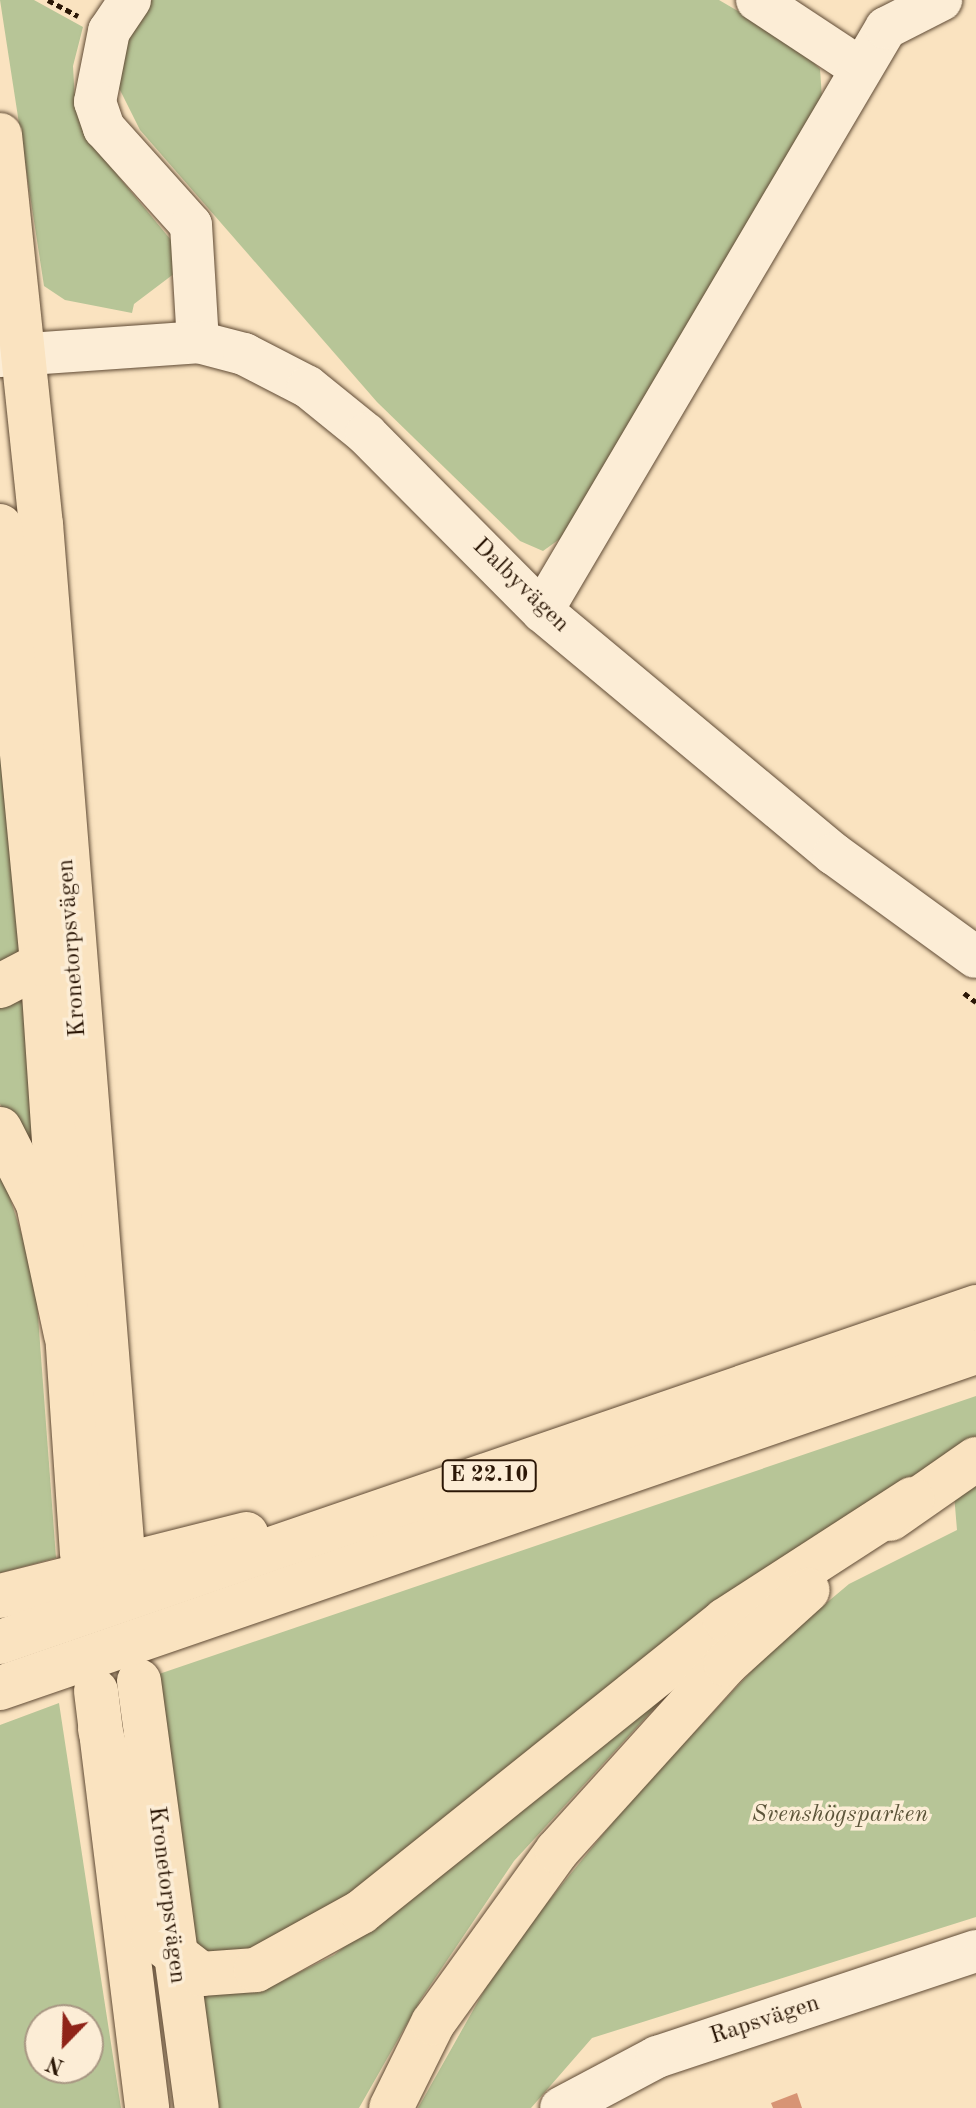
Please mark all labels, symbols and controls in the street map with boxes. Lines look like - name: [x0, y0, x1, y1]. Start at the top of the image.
- street label: Dalbyvägen: [466, 533, 574, 639]
- street label: Kronetorpsvägen: [52, 858, 94, 1038]
- road number: E 22.10: [441, 1458, 537, 1494]
- park label: Svenshögsparken: [752, 1802, 928, 1830]
- street label: Kronetorpsvägen: [141, 1805, 191, 1985]
- street label: Rapsvägen: [707, 1990, 823, 2052]
- north arrow: [24, 2004, 104, 2084]
- text: N: [43, 2051, 67, 2078]

